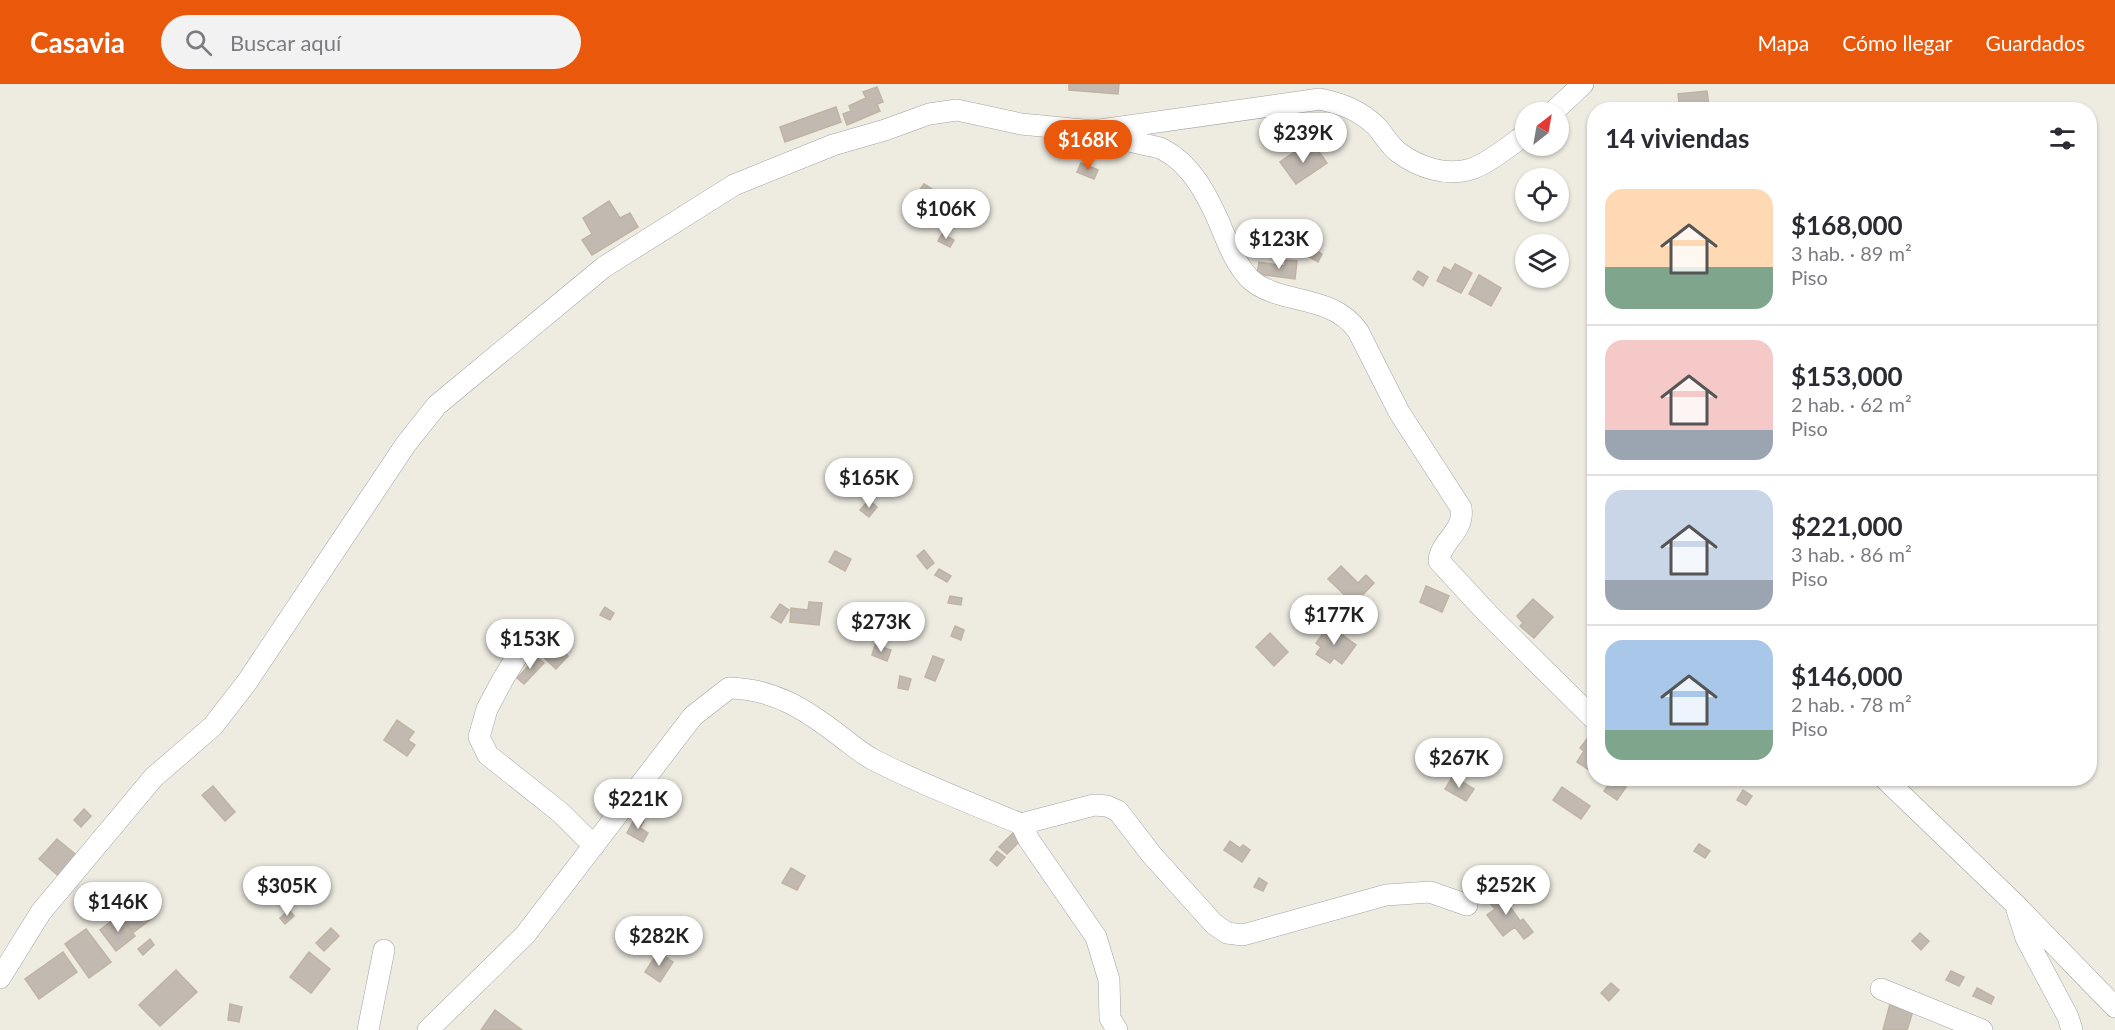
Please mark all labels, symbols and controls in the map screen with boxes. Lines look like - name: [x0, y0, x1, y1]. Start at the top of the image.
- search box: [161, 15, 581, 69]
- text: Casavia: [30, 25, 125, 59]
- icon: search: [182, 26, 215, 59]
- text: Buscar aquí: [230, 29, 341, 56]
- text: Mapa: [1757, 30, 1809, 55]
- text: Cómo llegar: [1842, 30, 1953, 55]
- text: Guardados: [1986, 30, 2085, 55]
- north arrow: [1515, 102, 1569, 156]
- map controls: [1515, 102, 1569, 288]
- pin: $239K: [1261, 113, 1345, 164]
- pin: $168K: [1046, 120, 1130, 171]
- text: $239K: [1273, 120, 1333, 144]
- text: 14 viviendas: [1605, 122, 1749, 154]
- icon: filters: [2046, 122, 2079, 155]
- text: $168K: [1058, 127, 1118, 151]
- button: locate: [1515, 168, 1569, 222]
- pin: $106K: [904, 189, 988, 240]
- text: $106K: [916, 196, 976, 220]
- text: $168,000: [1791, 209, 1903, 241]
- icon: home: [1653, 213, 1725, 285]
- pin: $123K: [1237, 219, 1321, 270]
- text: $123K: [1249, 226, 1309, 250]
- button: layers: [1515, 234, 1569, 288]
- text: 3 hab. · 89 m²: [1791, 241, 1912, 265]
- text: Piso: [1791, 265, 1828, 289]
- text: $153,000: [1791, 360, 1903, 392]
- icon: home: [1653, 364, 1725, 436]
- text: 2 hab. · 62 m²: [1791, 392, 1912, 416]
- text: Piso: [1791, 416, 1828, 440]
- pin: $165K: [827, 458, 911, 509]
- text: $165K: [839, 465, 899, 489]
- text: $221,000: [1791, 510, 1903, 542]
- icon: home: [1653, 514, 1725, 586]
- text: 3 hab. · 86 m²: [1791, 542, 1912, 566]
- text: Piso: [1791, 566, 1828, 590]
- pin: $177K: [1292, 595, 1376, 646]
- pin: $273K: [839, 602, 923, 653]
- text: $177K: [1304, 602, 1364, 626]
- text: $273K: [851, 609, 911, 633]
- pin: $153K: [488, 619, 572, 670]
- text: $153K: [500, 626, 560, 650]
- text: $146,000: [1791, 660, 1903, 692]
- icon: home: [1653, 664, 1725, 736]
- text: 2 hab. · 78 m²: [1791, 692, 1912, 716]
- text: Piso: [1791, 716, 1828, 740]
- pin: $267K: [1417, 738, 1501, 789]
- text: $267K: [1429, 745, 1489, 769]
- pin: $221K: [596, 779, 680, 830]
- text: $221K: [608, 786, 668, 810]
- pin: $252K: [1464, 865, 1548, 916]
- pin: $305K: [245, 866, 329, 917]
- text: $252K: [1476, 872, 1536, 896]
- text: $305K: [257, 873, 317, 897]
- pin: $146K: [76, 882, 160, 933]
- text: $146K: [88, 889, 148, 913]
- pin: $282K: [617, 916, 701, 967]
- text: $282K: [629, 923, 689, 947]

